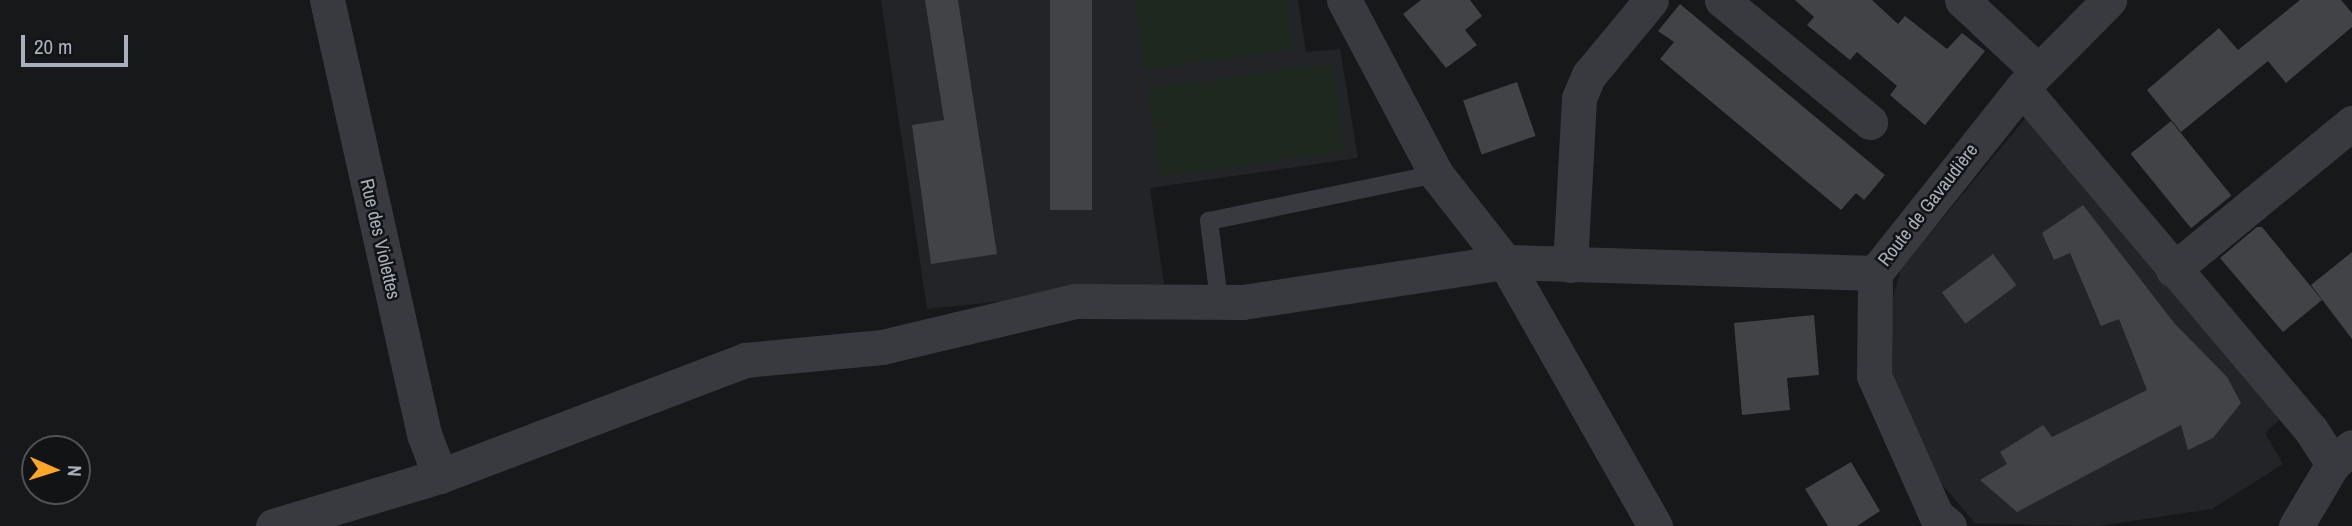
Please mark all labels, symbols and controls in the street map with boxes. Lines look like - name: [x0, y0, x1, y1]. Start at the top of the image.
- scale bar: [24, 21, 131, 65]
- text: 20 m: [34, 32, 72, 61]
- street label: Route de Gavaudière: [1873, 139, 1983, 271]
- street label: Rue des Violettes: [355, 177, 405, 301]
- north arrow: [21, 435, 91, 505]
- text: N: [62, 465, 88, 477]

